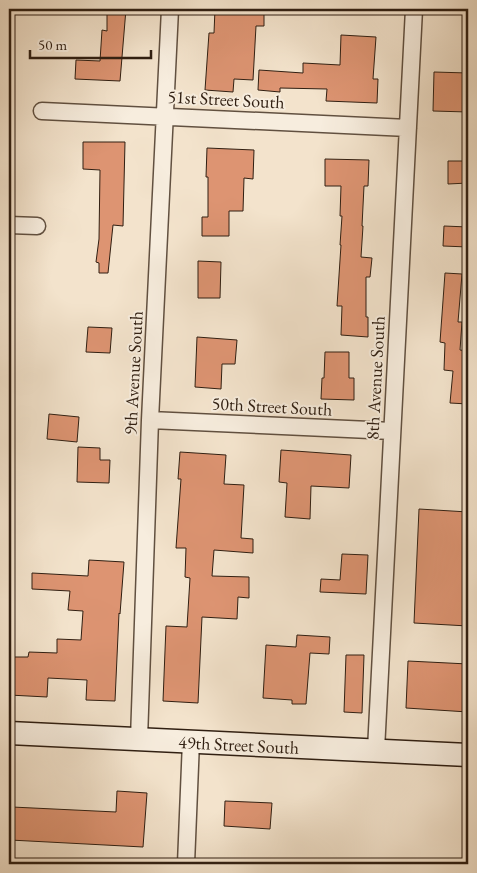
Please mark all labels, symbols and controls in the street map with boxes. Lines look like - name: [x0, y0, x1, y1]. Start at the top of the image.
- scale bar: [30, 28, 151, 60]
- text: 50 m: [38, 35, 67, 54]
- street label: 51st Street South: [167, 84, 285, 114]
- street label: 9th Avenue South: [118, 310, 148, 436]
- street label: 8th Avenue South: [360, 315, 390, 441]
- street label: 50th Street South: [211, 391, 333, 421]
- street label: 49th Street South: [178, 730, 300, 758]

